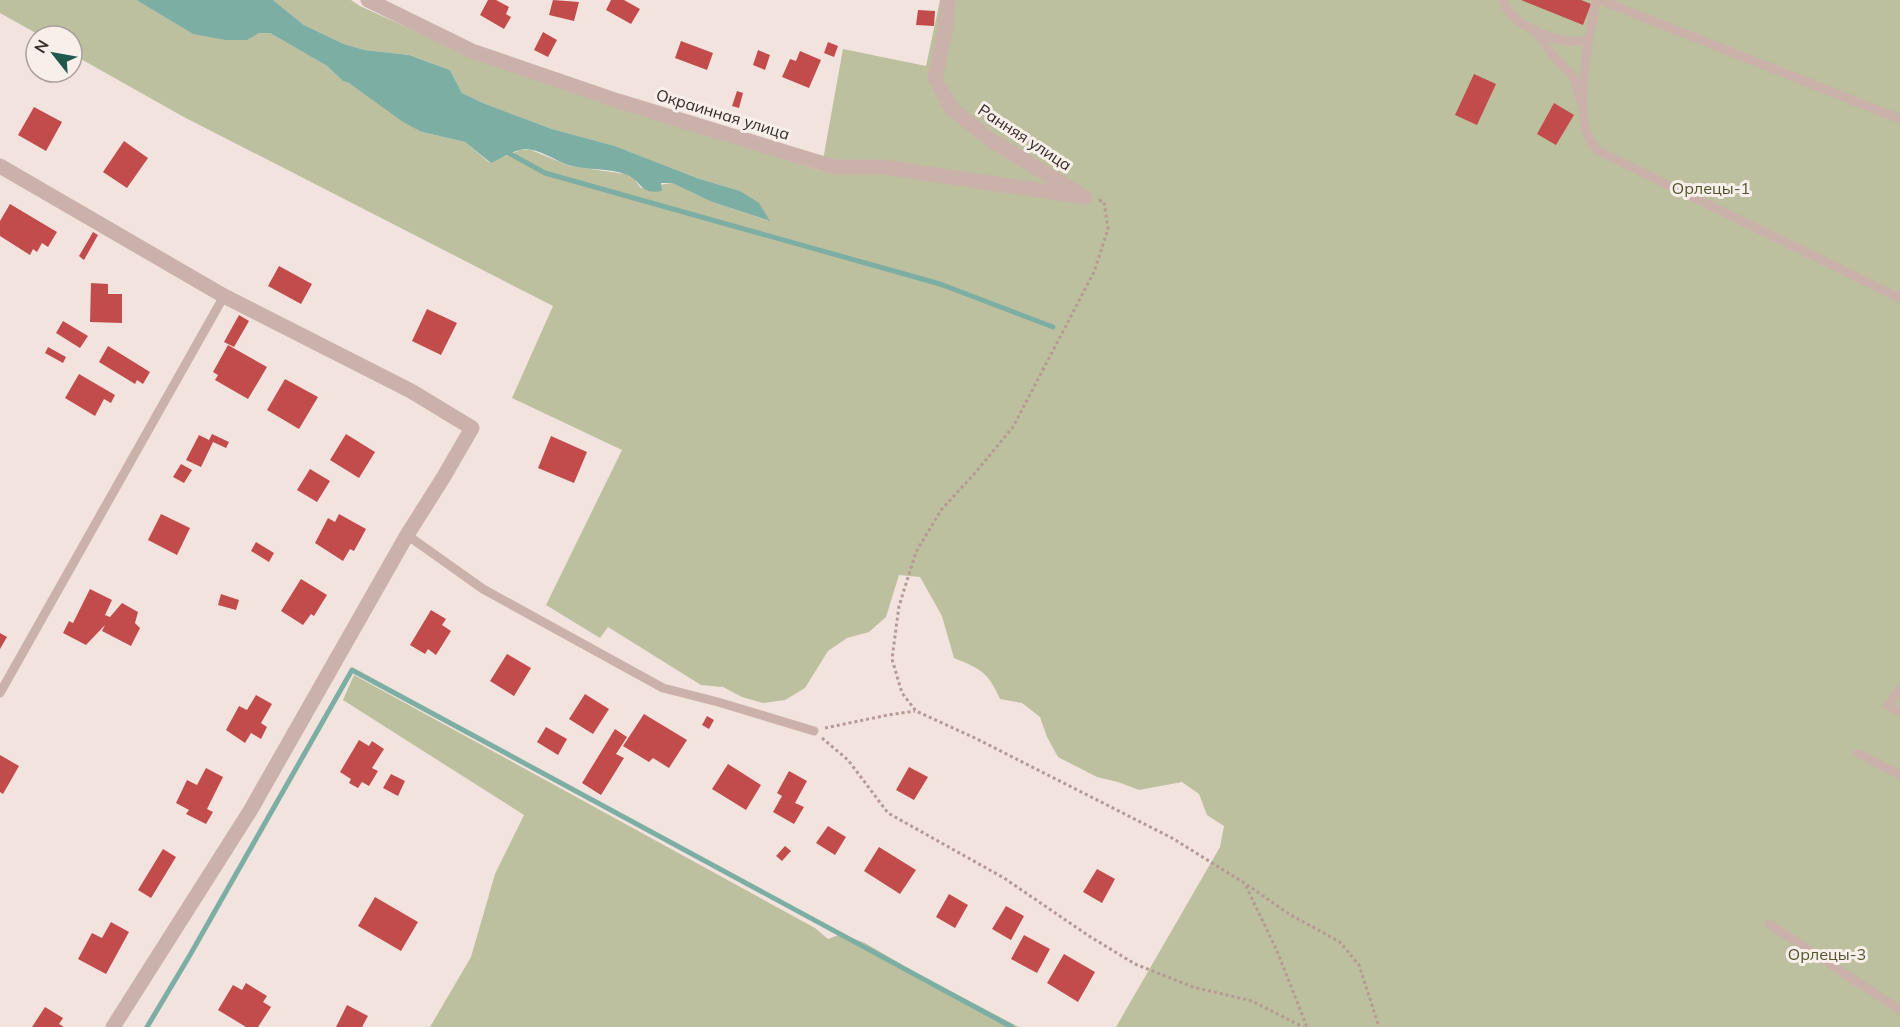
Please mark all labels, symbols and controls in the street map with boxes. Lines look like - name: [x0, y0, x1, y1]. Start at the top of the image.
- north arrow: [24, 24, 84, 84]
- text: N: [29, 36, 53, 57]
- street label: Окраинная улица: [654, 84, 792, 144]
- street label: Ранняя улица: [974, 99, 1076, 175]
- park label: Орлецы-1: [1672, 178, 1750, 198]
- park label: Орлецы-3: [1788, 944, 1866, 964]

